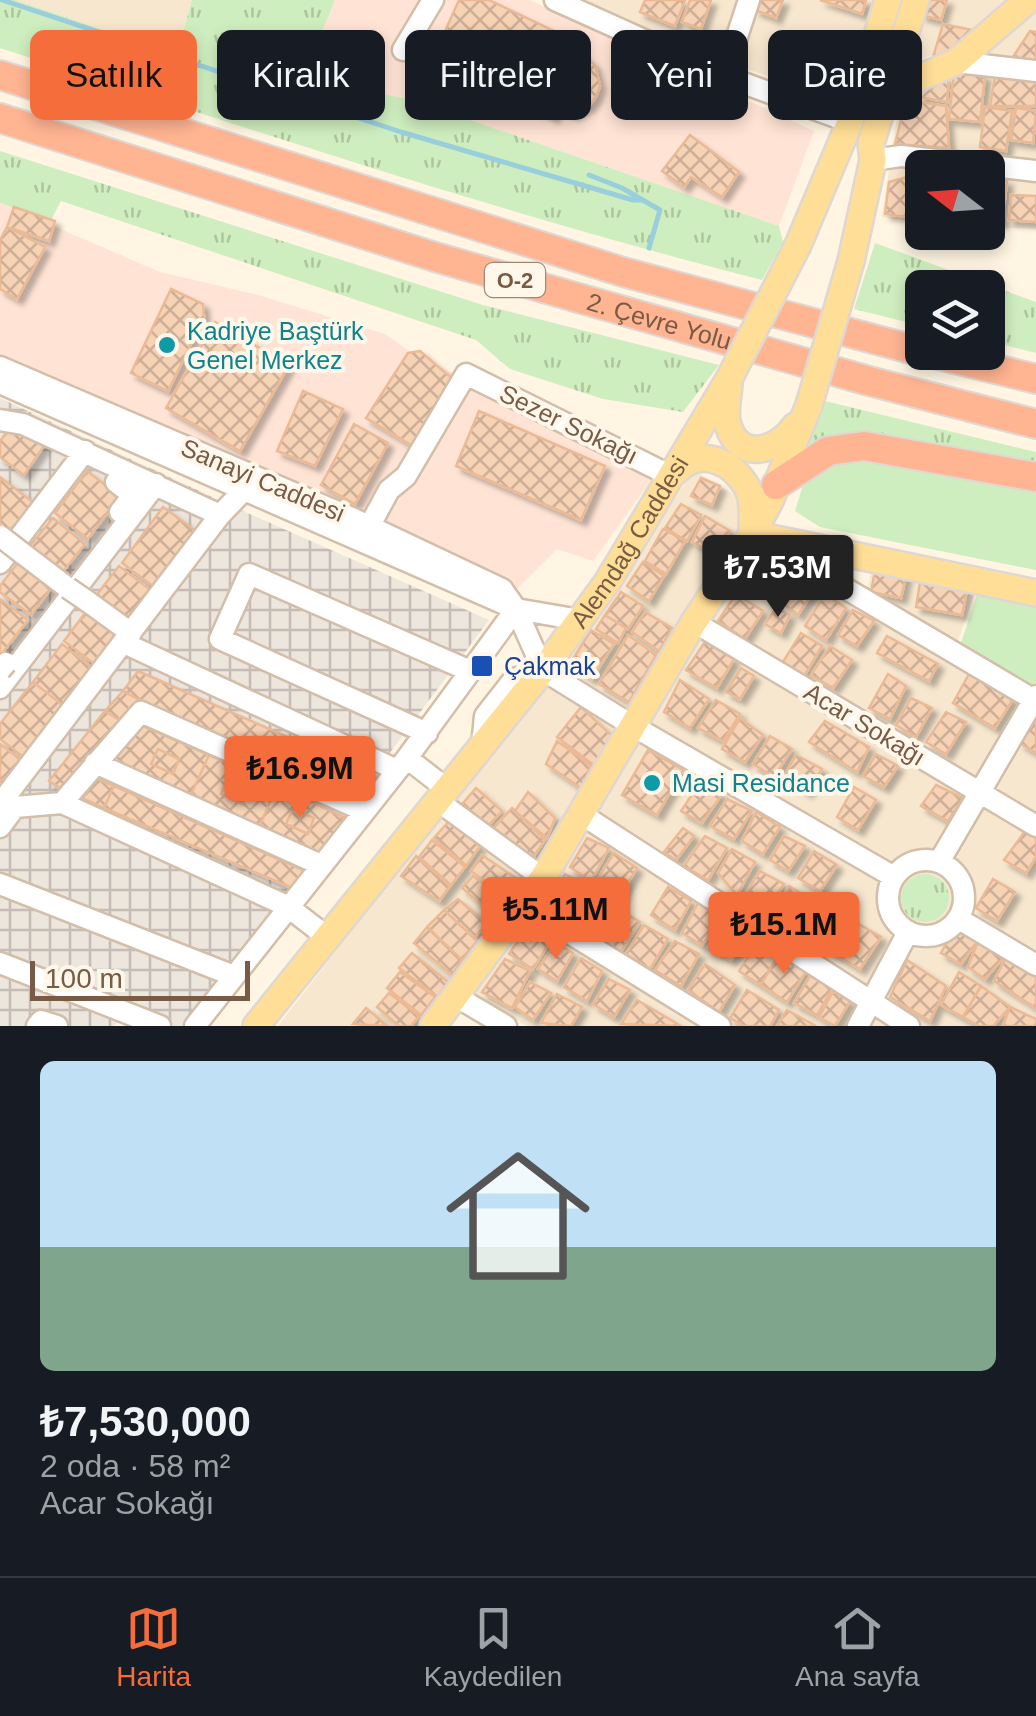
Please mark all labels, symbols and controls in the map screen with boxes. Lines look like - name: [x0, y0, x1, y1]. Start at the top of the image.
- chip: Satılık: [30, 30, 197, 120]
- chip: Kiralık: [217, 30, 385, 120]
- chip: Filtreler: [405, 30, 591, 120]
- chip: Yeni: [611, 30, 748, 120]
- chip: Daire: [768, 30, 922, 120]
- north arrow: [905, 150, 1005, 250]
- map controls: [905, 150, 1005, 370]
- road number: O-2: [485, 263, 545, 297]
- button: layers: [905, 270, 1005, 370]
- street label: 2. Çevre Yolu: [584, 287, 735, 355]
- place label: Kadriye Baştürk Genel Merkez: [187, 317, 364, 374]
- marker: Kadriye Baştürk Genel Merkez: [156, 334, 178, 356]
- street label: Sezer Sokağı: [495, 379, 643, 469]
- street label: Sanayi Caddesi: [177, 433, 349, 527]
- street label: Alemdağ Caddesi: [565, 451, 694, 633]
- pin: ₺7.53M: [697, 535, 859, 620]
- text: ₺7.53M: [724, 549, 832, 585]
- place label: Çakmak: [504, 652, 596, 680]
- marker: Çakmak: [469, 653, 495, 679]
- street label: Acar Sokağı: [799, 677, 931, 771]
- pin: ₺16.9M: [219, 736, 381, 821]
- text: ₺16.9M: [246, 750, 354, 786]
- place label: Masi Residance: [672, 769, 850, 797]
- marker: Masi Residance: [641, 772, 663, 794]
- pin: ₺5.11M: [475, 877, 637, 962]
- text: ₺5.11M: [503, 891, 609, 927]
- pin: ₺15.1M: [703, 892, 865, 977]
- text: ₺15.1M: [730, 906, 838, 942]
- scale bar: [30, 956, 250, 1000]
- text: 100 m: [45, 963, 123, 994]
- icon: home: [428, 1126, 608, 1306]
- text: ₺7,530,000: [40, 1398, 251, 1445]
- text: 2 oda · 58 m²: [40, 1448, 230, 1484]
- text: Acar Sokağı: [40, 1485, 214, 1521]
- tab: Harita: [116, 1601, 191, 1693]
- tab: Kaydedilen: [424, 1601, 562, 1693]
- tab: Ana sayfa: [795, 1601, 920, 1693]

